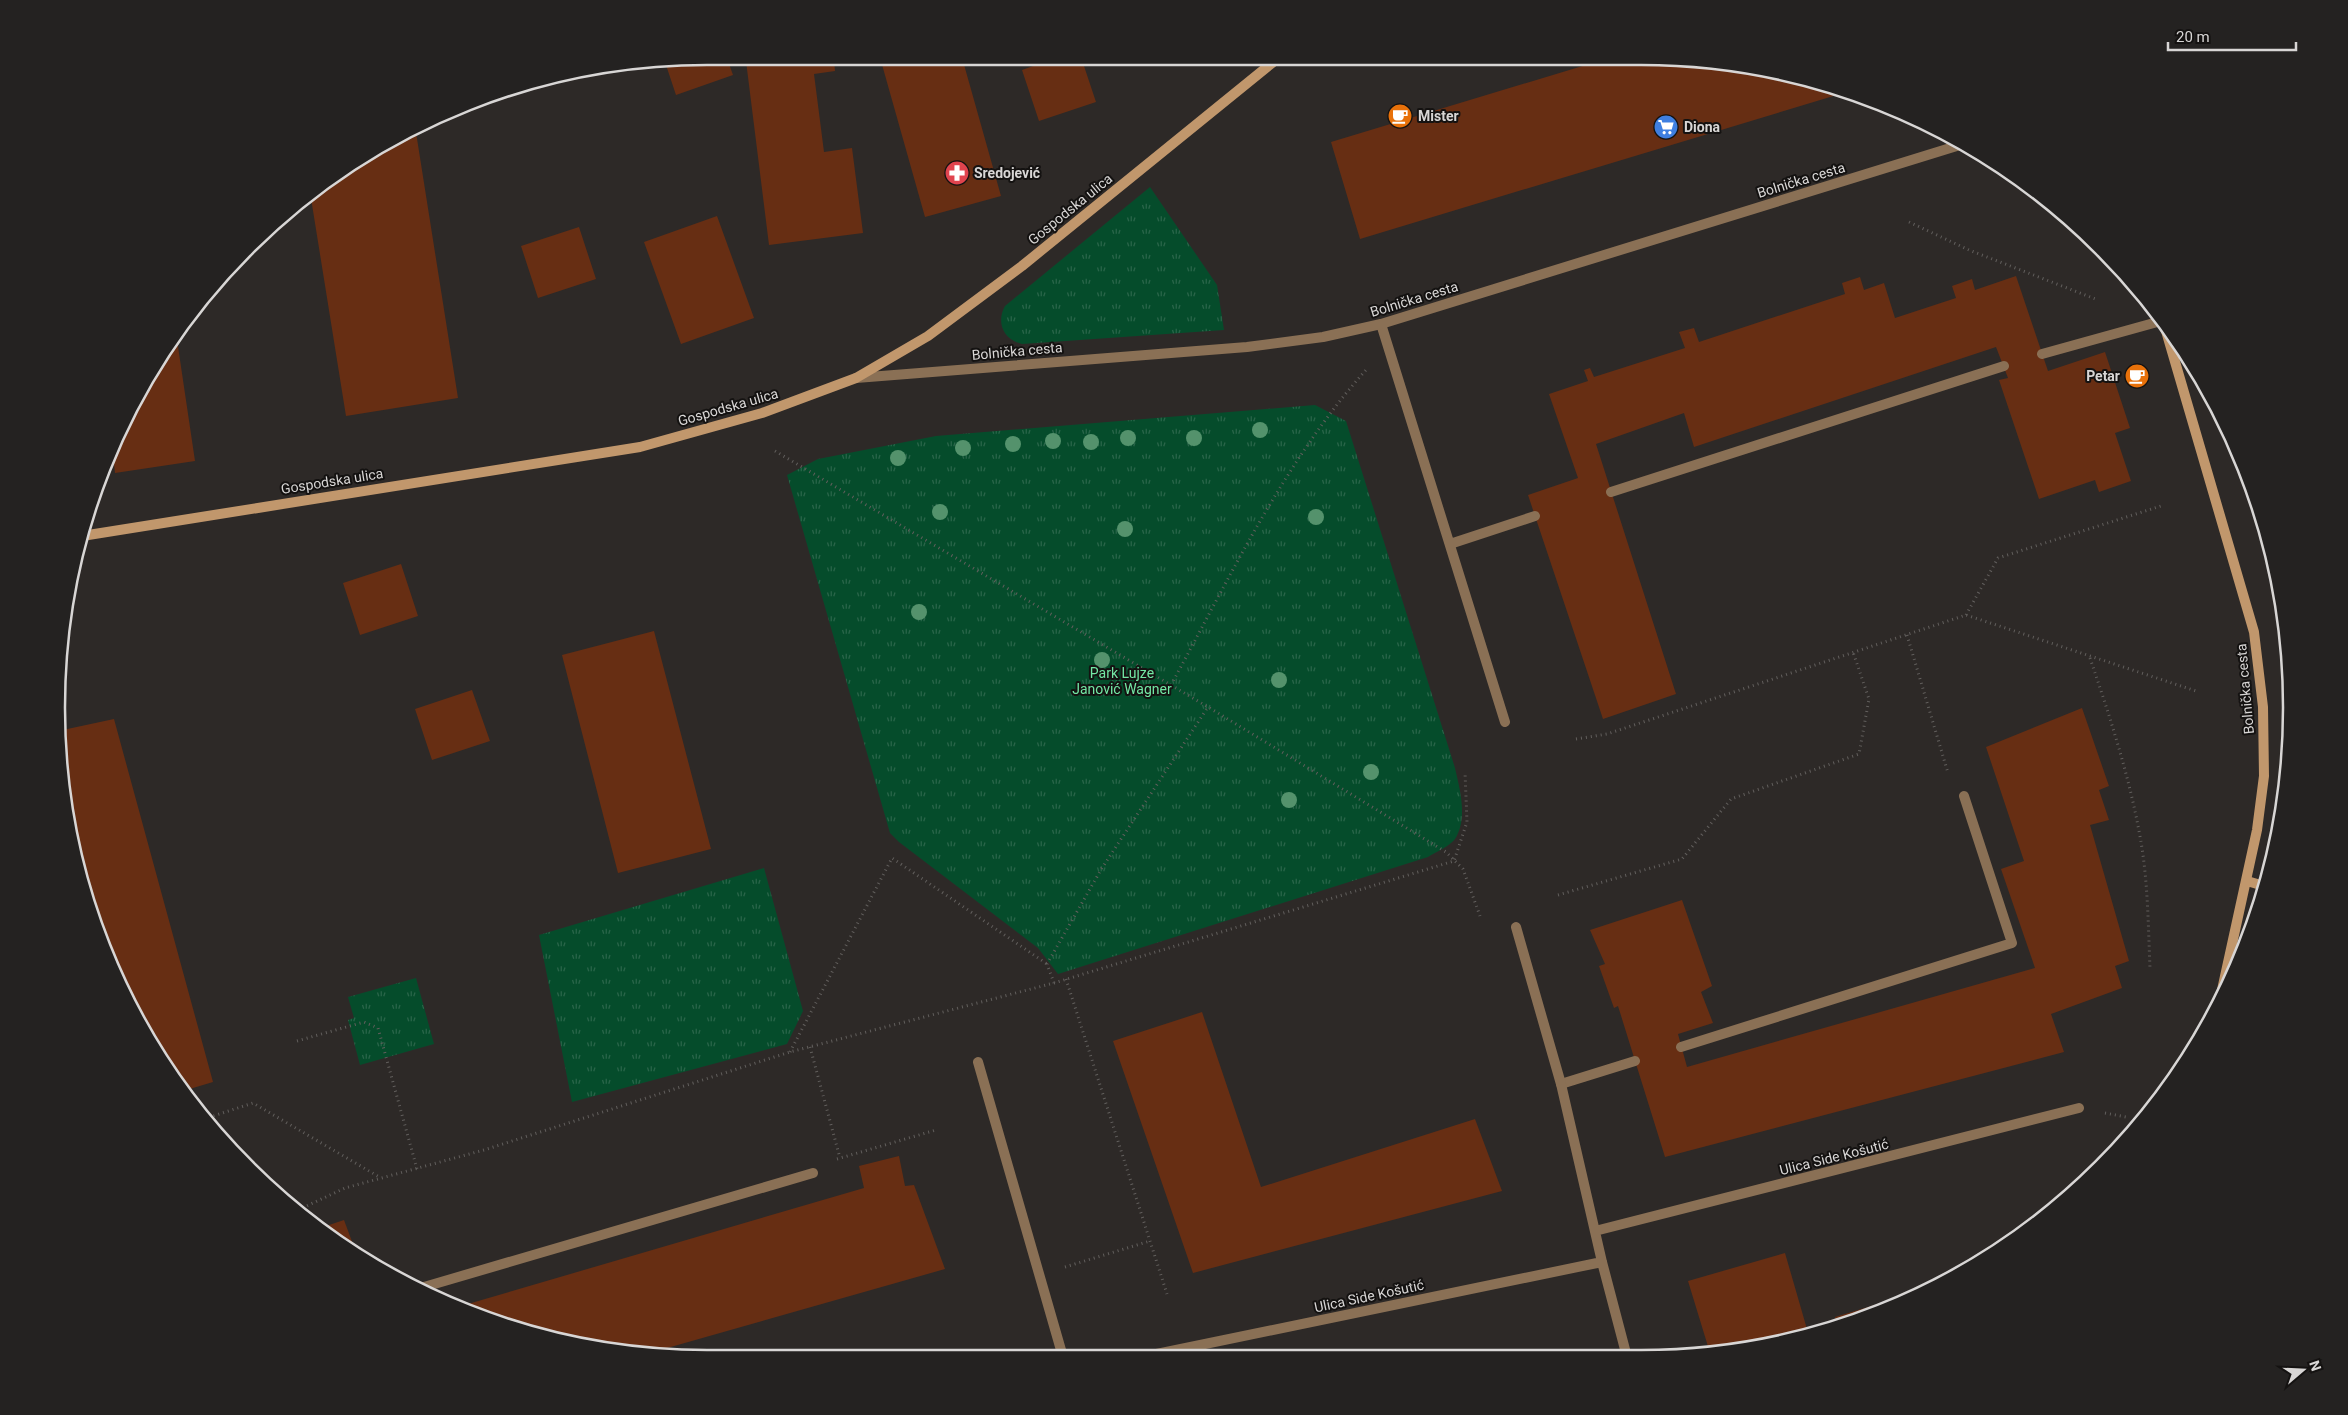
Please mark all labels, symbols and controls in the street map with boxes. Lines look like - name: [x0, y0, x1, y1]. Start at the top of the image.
- scale bar: [2168, 20, 2296, 52]
- text: 20 m: [2176, 28, 2210, 46]
- cafe icon: Mister: [1387, 103, 1413, 129]
- place label: Mister: [1418, 108, 1459, 124]
- supermarket icon: Diona: [1653, 114, 1679, 140]
- place label: Diona: [1684, 119, 1721, 135]
- street label: Bolnička cesta: [1755, 159, 1847, 201]
- pharmacy icon: Sredojević: [944, 160, 970, 186]
- place label: Sredojević: [974, 165, 1040, 181]
- street label: Gospodska ulica: [1025, 170, 1115, 248]
- street label: Bolnička cesta: [1368, 278, 1460, 320]
- street label: Bolnička cesta: [971, 339, 1063, 363]
- cafe icon: Petar: [2124, 363, 2150, 389]
- place label: Petar: [2086, 368, 2120, 384]
- street label: Gospodska ulica: [676, 385, 780, 429]
- street label: Gospodska ulica: [280, 465, 384, 497]
- street label: Bolnička cesta: [2233, 643, 2257, 735]
- park label: Park Lujze Janović Wagner: [1072, 665, 1172, 697]
- street label: Ulica Side Košutić: [1778, 1136, 1890, 1178]
- street label: Ulica Side Košutić: [1313, 1277, 1425, 1315]
- north arrow: [2278, 1345, 2328, 1395]
- text: N: [2306, 1358, 2324, 1373]

